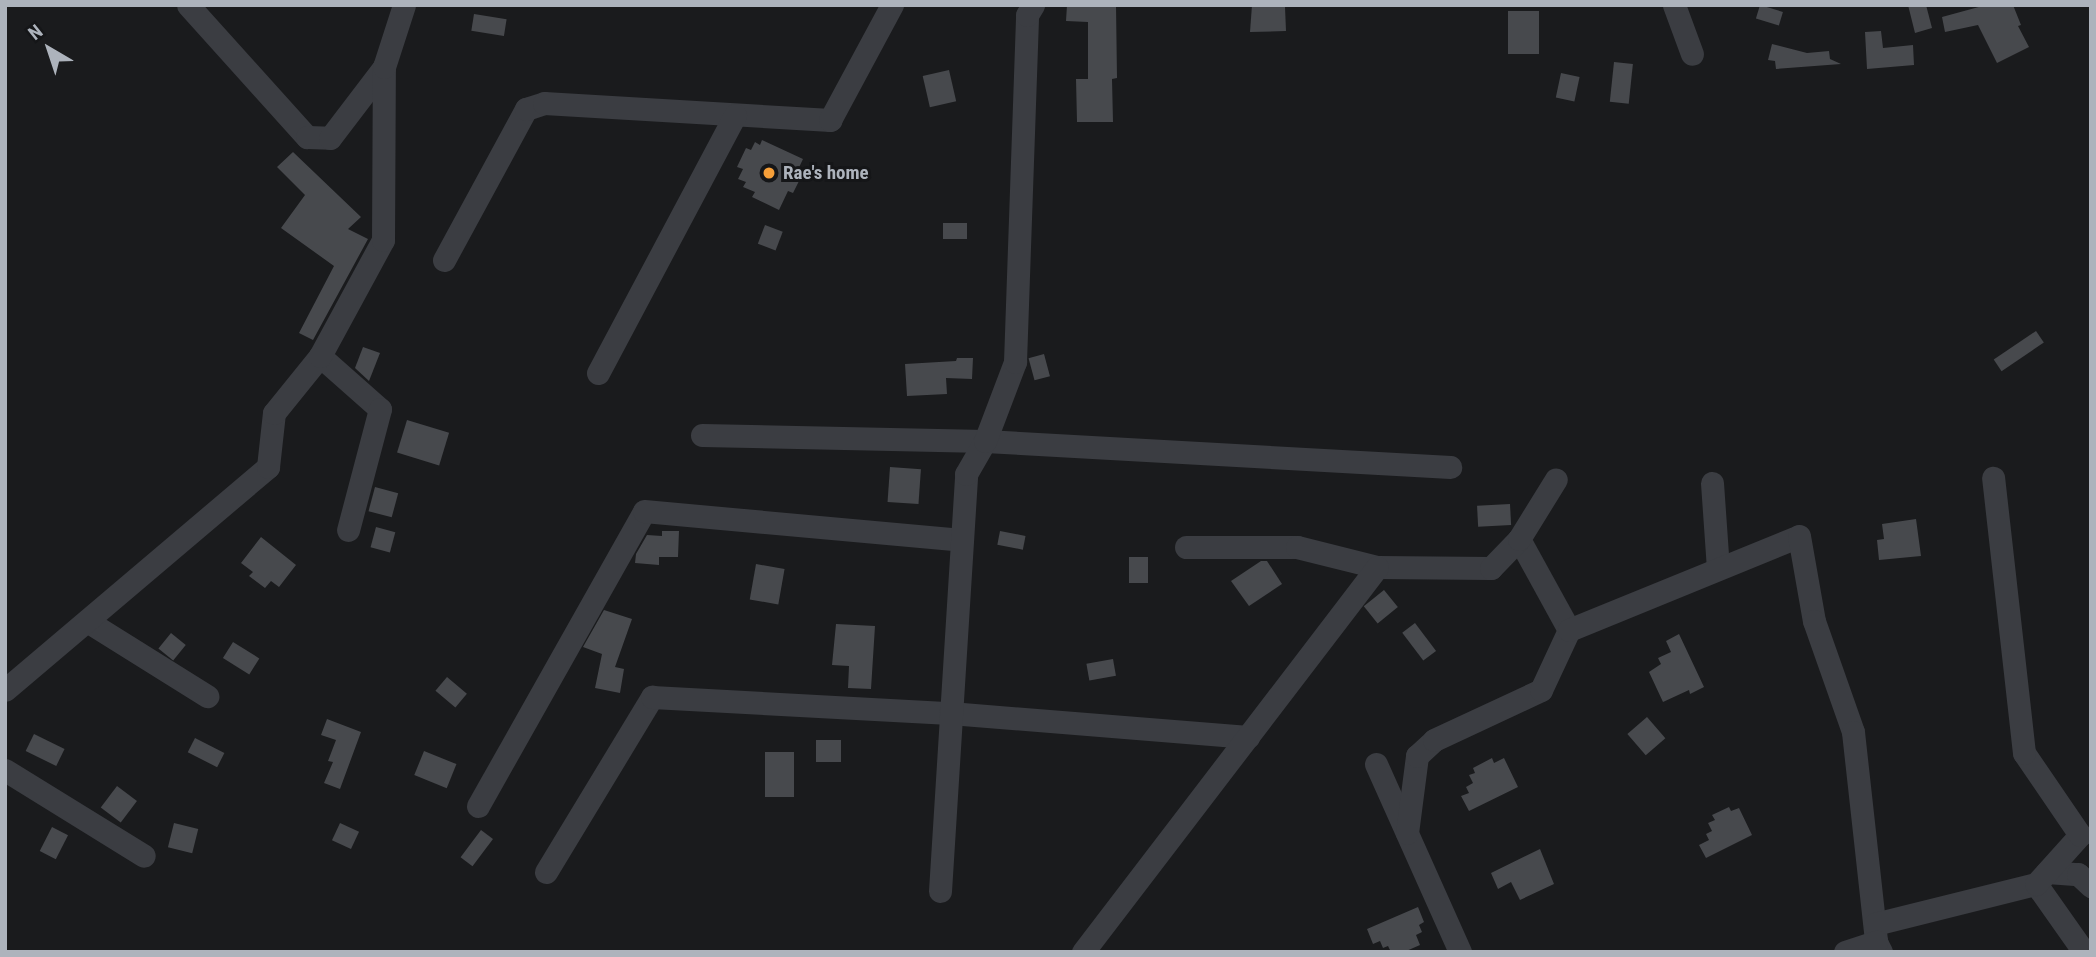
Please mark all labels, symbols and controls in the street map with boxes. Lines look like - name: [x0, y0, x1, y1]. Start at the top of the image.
- north arrow: [14, 14, 84, 84]
- text: N: [24, 20, 47, 45]
- place label: Rae's home: [783, 162, 869, 184]
- marker: Rae's home: [761, 165, 777, 181]

